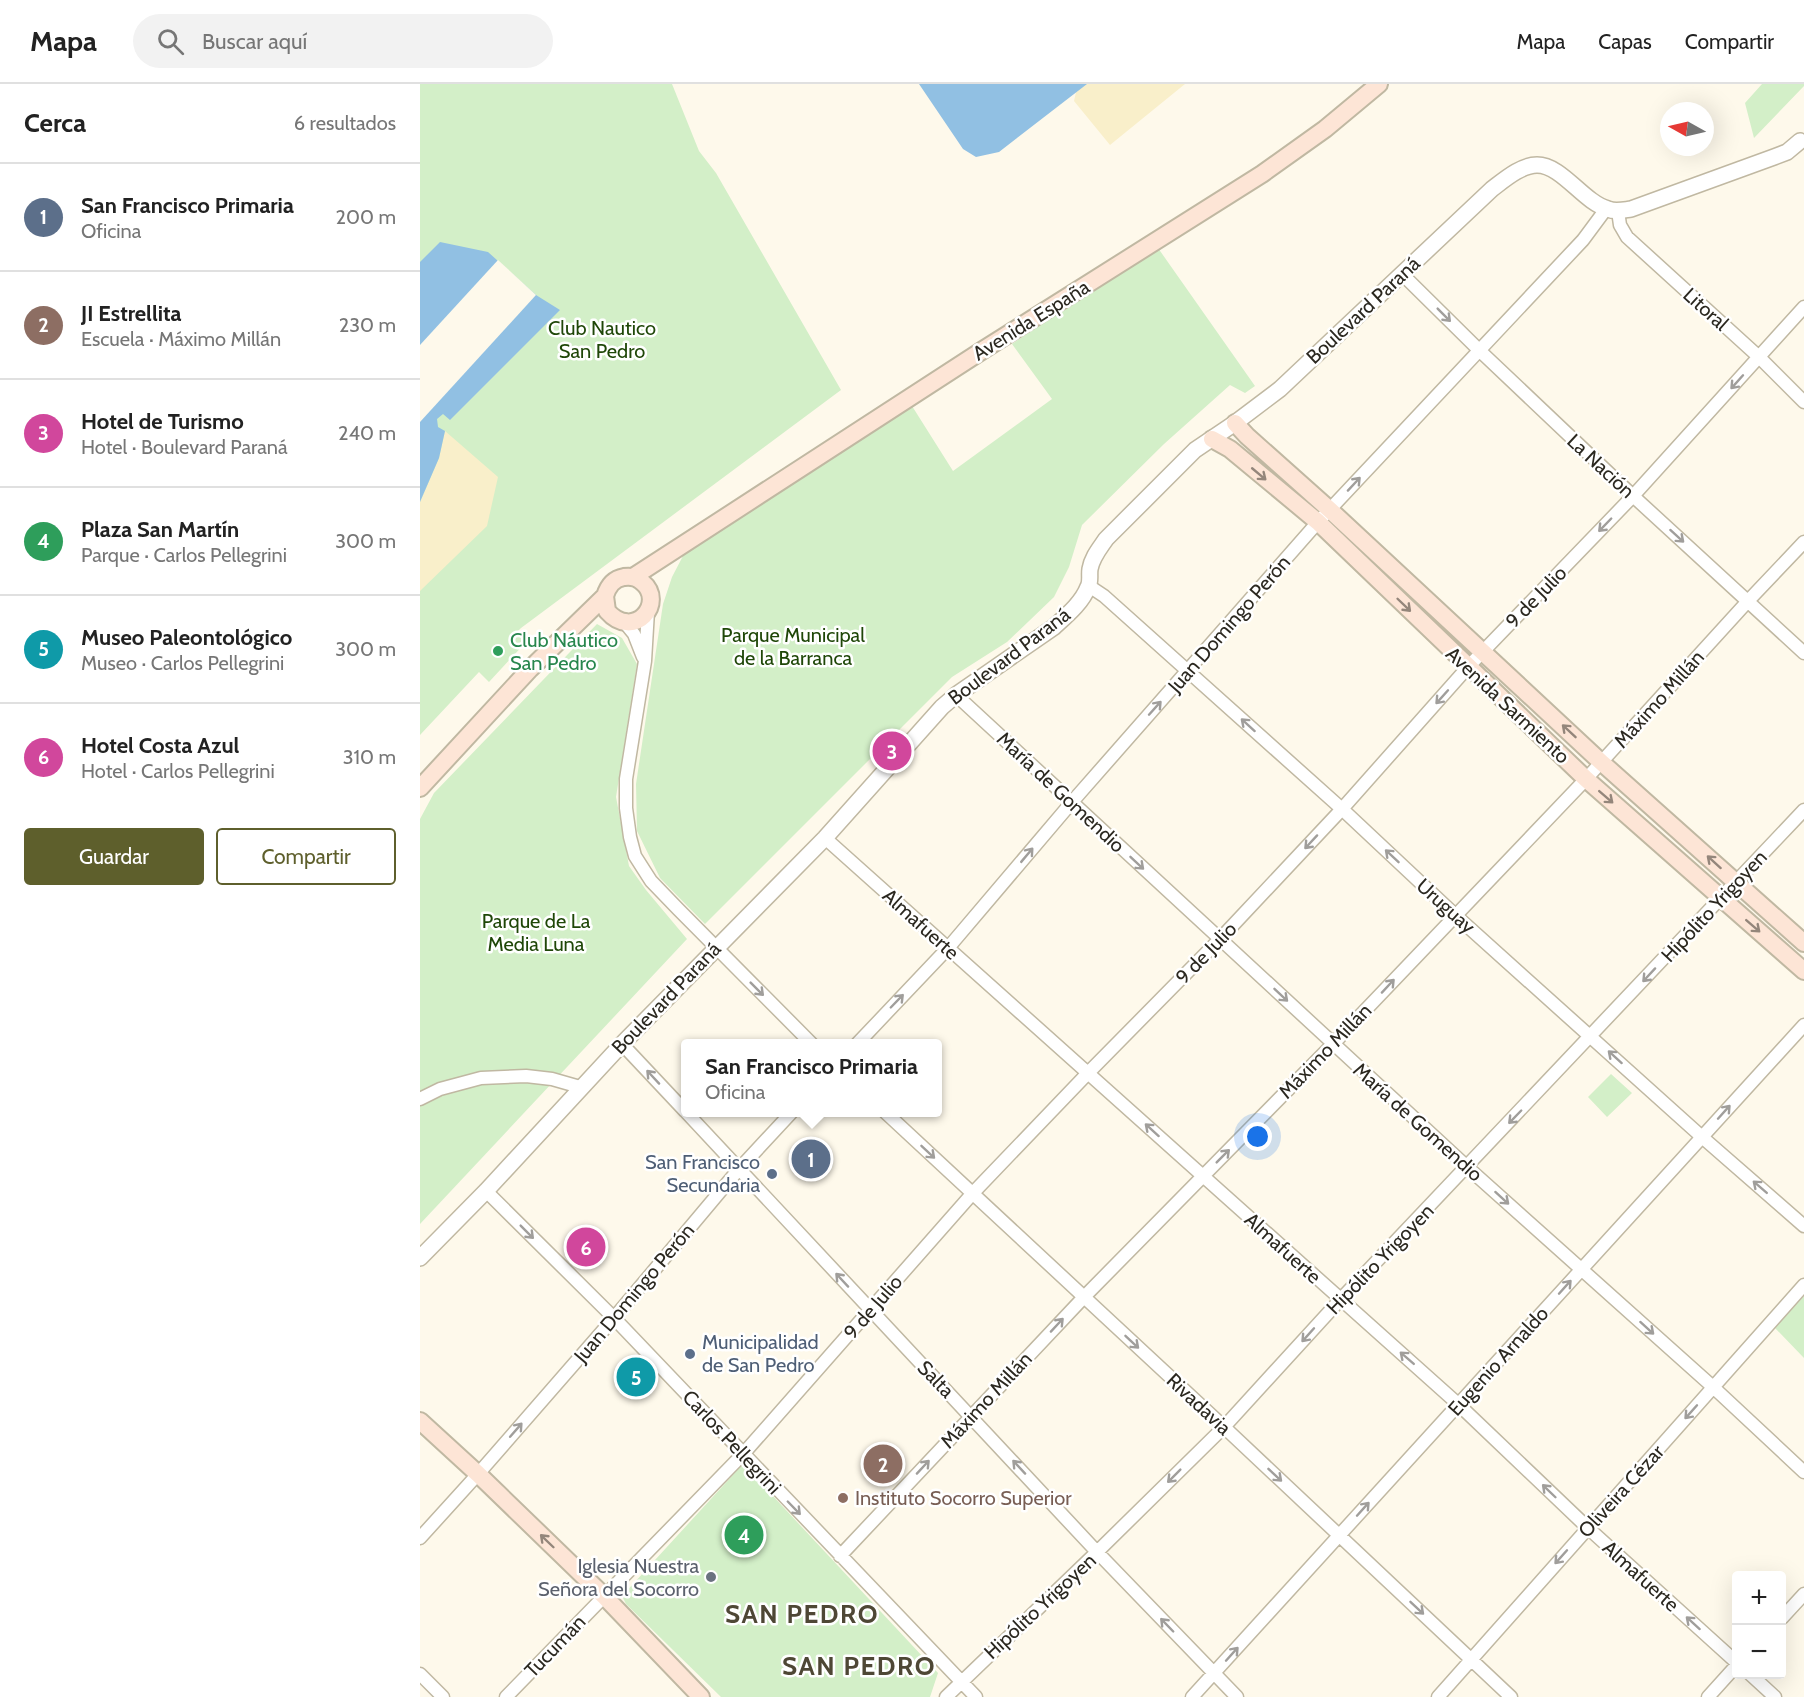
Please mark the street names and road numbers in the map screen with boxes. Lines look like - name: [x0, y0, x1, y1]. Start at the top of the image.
- street label: Boulevard Paraná: [1301, 251, 1425, 369]
- street label: Avenida España: [968, 274, 1094, 365]
- street label: Litoral: [1678, 283, 1734, 336]
- street label: La Nación: [1562, 429, 1640, 503]
- street label: Juan Domingo Perón: [1162, 550, 1295, 698]
- street label: 9 de Julio: [1501, 561, 1571, 633]
- street label: Boulevard Paraná: [943, 602, 1075, 710]
- street label: Avenida Sarmiento: [1441, 642, 1575, 768]
- street label: Máximo Millán: [1609, 645, 1709, 753]
- street label: María de Gomendio: [992, 727, 1130, 857]
- street label: Hipólito Yrigoyen: [1656, 845, 1772, 967]
- street label: Uruguay: [1412, 873, 1480, 939]
- street label: Almafuerte: [878, 883, 964, 965]
- street label: 9 de Julio: [1171, 917, 1241, 989]
- street label: Boulevard Paraná: [606, 937, 726, 1059]
- street label: Máximo Millán: [1274, 998, 1376, 1104]
- street label: María de Gomendio: [1348, 1058, 1488, 1186]
- street label: Hipólito Yrigoyen: [1321, 1199, 1439, 1319]
- street label: Almafuerte: [1240, 1207, 1326, 1289]
- street label: Juan Domingo Perón: [568, 1219, 699, 1368]
- street label: 9 de Julio: [839, 1270, 907, 1344]
- street label: Eugenio Arnaldo: [1443, 1302, 1553, 1420]
- street label: Máximo Millán: [935, 1347, 1037, 1453]
- street label: Salta: [913, 1355, 960, 1403]
- street label: Rivadavia: [1162, 1368, 1237, 1440]
- street label: Carlos Pellegrini: [678, 1385, 786, 1499]
- street label: Oliveira Cézar: [1573, 1439, 1669, 1542]
- street label: Almafuerte: [1598, 1535, 1684, 1617]
- street label: Hipólito Yrigoyen: [979, 1548, 1101, 1664]
- street label: Tucumán: [520, 1610, 590, 1682]

